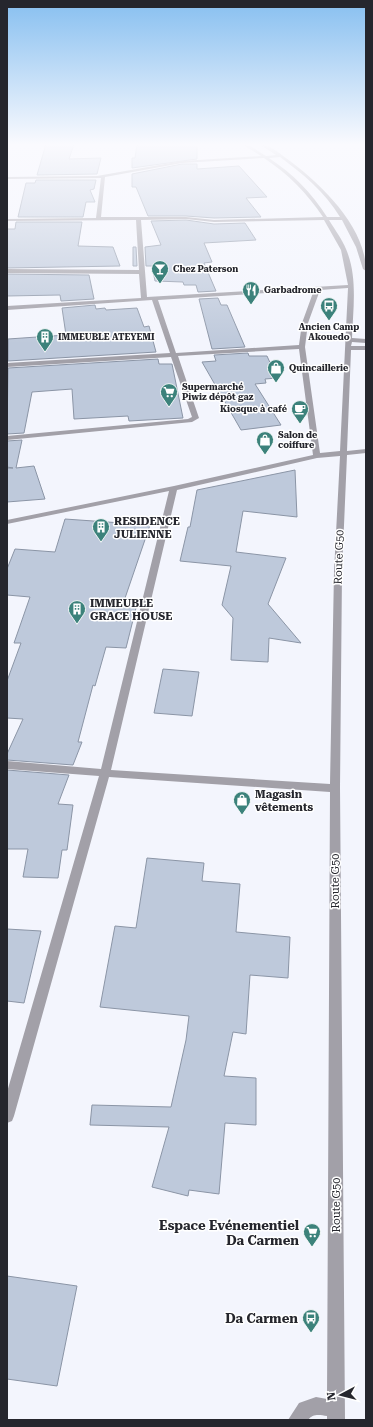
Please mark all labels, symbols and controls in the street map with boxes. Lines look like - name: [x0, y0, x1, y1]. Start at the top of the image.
- bar icon: Chez Paterson: [150, 259, 170, 284]
- place label: Chez Paterson: [173, 264, 238, 274]
- restaurant icon: Garbadrome: [241, 280, 261, 305]
- place label: Garbadrome: [264, 285, 322, 295]
- bus stop icon: Ancien Camp Akouedo: [319, 296, 339, 321]
- place label: Ancien Camp Akouedo: [299, 322, 359, 342]
- building icon: IMMEUBLE ATEYEMI: [35, 327, 55, 352]
- place label: IMMEUBLE ATEYEMI: [58, 332, 155, 342]
- shop icon: Quincaillerie: [266, 358, 286, 383]
- place label: Quincaillerie: [289, 363, 349, 373]
- supermarket icon: Supermarché Piwiz dépôt gaz: [159, 382, 179, 407]
- place label: Supermarché Piwiz dépôt gaz: [182, 382, 254, 402]
- cafe icon: Kiosque à café: [290, 399, 310, 424]
- place label: Kiosque à café: [220, 404, 288, 414]
- shop icon: Salon de coiffure: [255, 430, 275, 455]
- place label: Salon de coiffure: [278, 430, 318, 450]
- place label: RESIDENCE JULIENNE: [114, 515, 180, 541]
- building icon: RESIDENCE JULIENNE: [91, 517, 111, 542]
- street label: Route G50: [332, 529, 346, 585]
- place label: IMMEUBLE GRACE HOUSE: [90, 597, 172, 623]
- building icon: IMMEUBLE GRACE HOUSE: [67, 599, 87, 624]
- place label: Magasin vêtements: [255, 788, 314, 814]
- shop icon: Magasin vêtements: [232, 790, 252, 815]
- street label: Route G50: [329, 854, 342, 908]
- street label: Route G50: [330, 1178, 343, 1232]
- place label: Espace Evénementiel Da Carmen: [159, 1218, 300, 1248]
- supermarket icon: Espace Evénementiel Da Carmen: [302, 1222, 322, 1247]
- bus stop icon: Da Carmen: [301, 1308, 321, 1333]
- place label: Da Carmen: [225, 1311, 298, 1326]
- north arrow: [321, 1375, 361, 1415]
- text: N: [325, 1391, 339, 1401]

